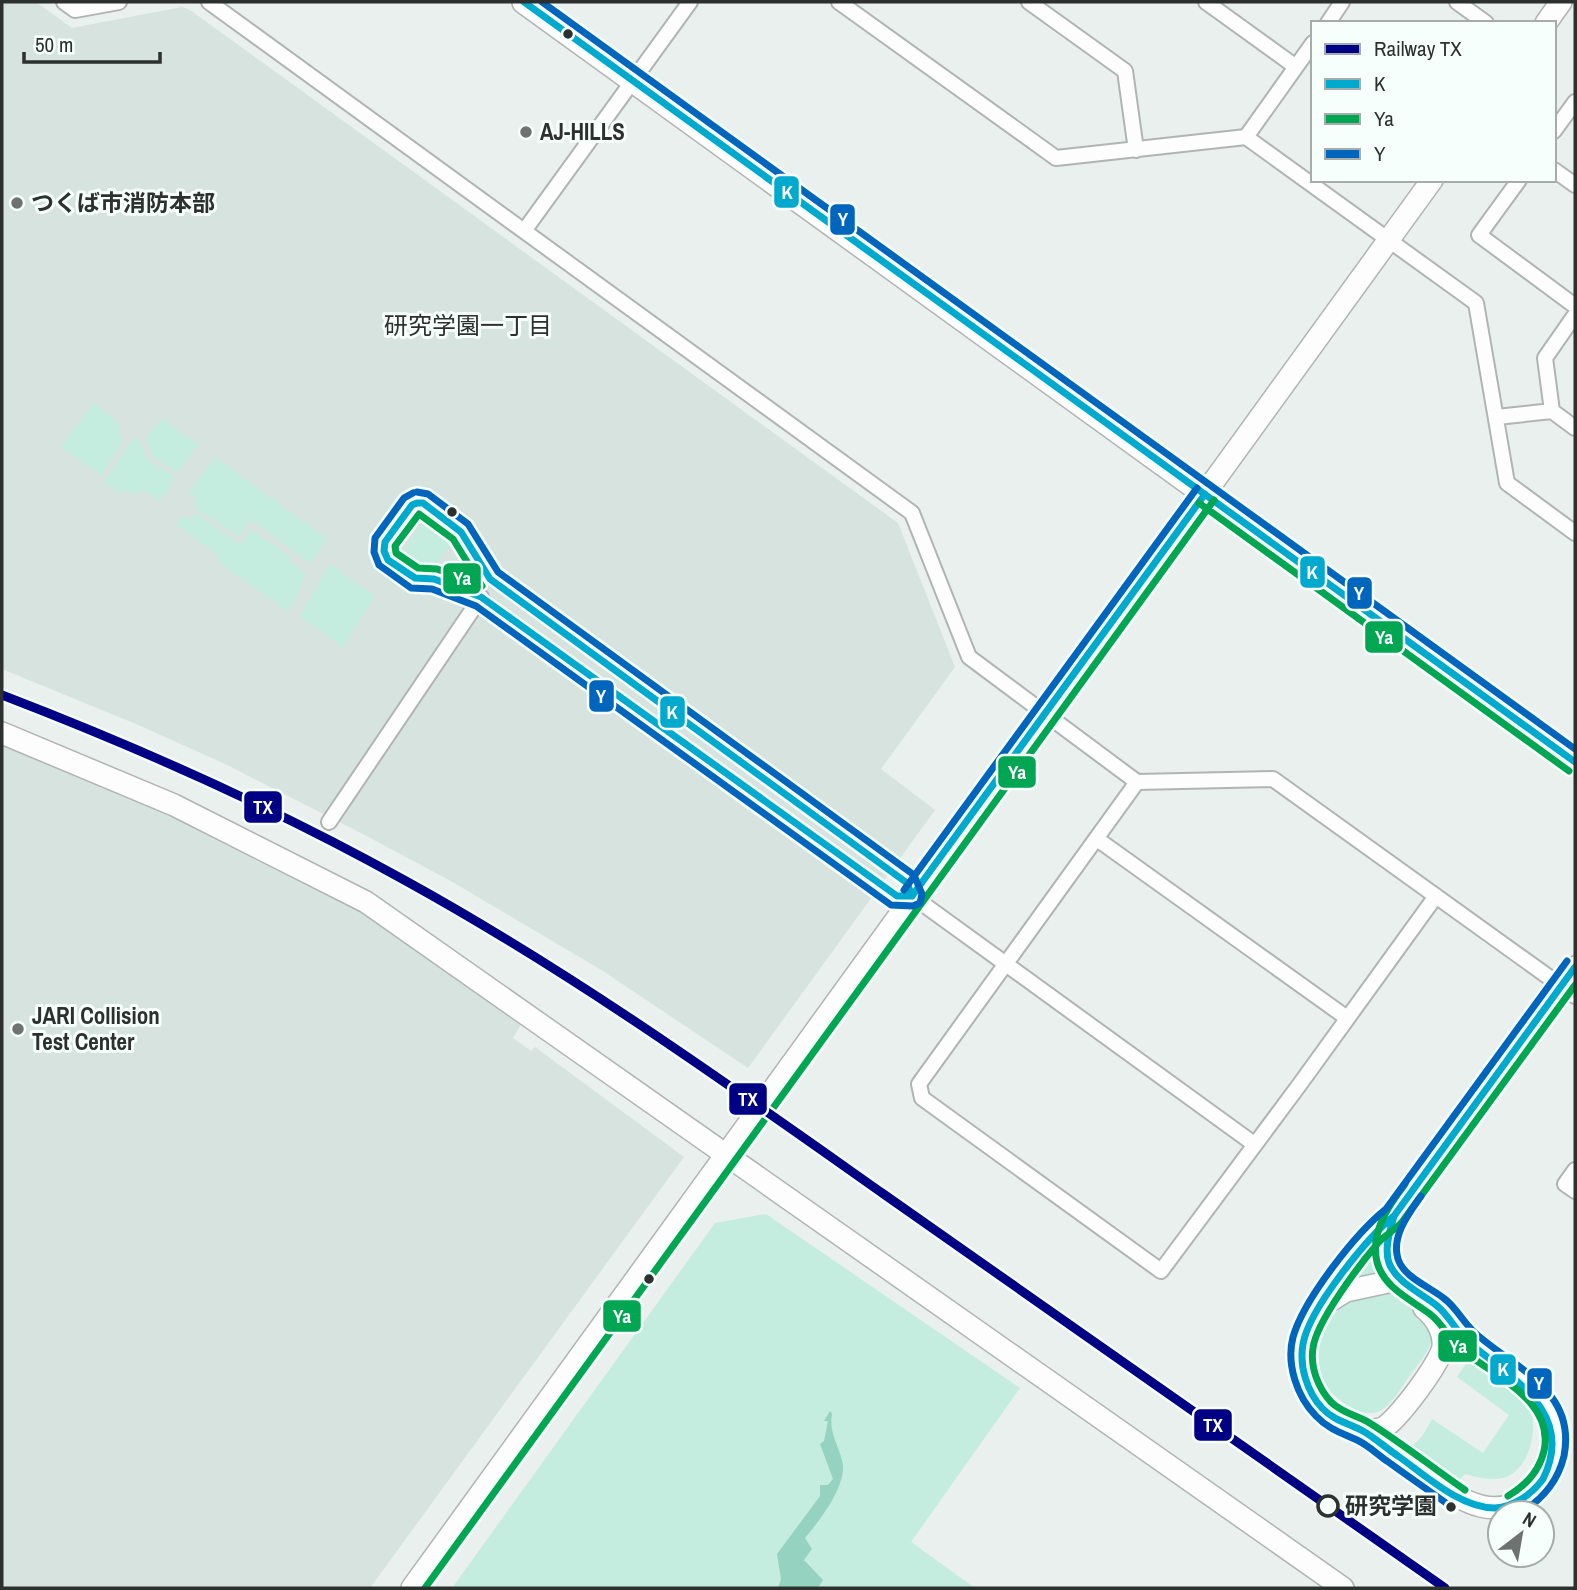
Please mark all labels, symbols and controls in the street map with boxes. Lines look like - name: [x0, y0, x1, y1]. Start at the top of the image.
- scale bar: [24, 21, 161, 65]
- legend: [1311, 21, 1556, 182]
- unlabelled marker: [561, 27, 575, 41]
- text: 50 m: [35, 30, 73, 59]
- text: Railway TX: [1374, 34, 1462, 63]
- text: K: [1374, 69, 1386, 98]
- text: Ya: [1374, 104, 1394, 133]
- place label: AJ-HILLS: [540, 116, 625, 147]
- marker: AJ-HILLS: [518, 124, 534, 140]
- text: Y: [1374, 139, 1386, 168]
- line badge: K: [773, 175, 800, 209]
- text: K: [781, 179, 793, 205]
- place label: つくば市消防本部: [31, 187, 215, 218]
- marker: つくば市消防本部: [9, 195, 25, 211]
- line badge: Y: [829, 203, 856, 236]
- text: Y: [838, 206, 849, 232]
- district label: 研究学園一丁目: [384, 309, 552, 341]
- unlabelled marker: [445, 505, 459, 519]
- line badge: K: [1299, 555, 1326, 589]
- text: K: [1306, 559, 1318, 585]
- line badge: Ya: [442, 562, 482, 595]
- text: Ya: [453, 565, 471, 591]
- line badge: Y: [1346, 576, 1373, 610]
- text: Y: [1354, 580, 1365, 606]
- line badge: Ya: [1364, 620, 1404, 654]
- text: Ya: [1375, 624, 1393, 650]
- line badge: Y: [588, 679, 615, 713]
- text: Y: [596, 683, 607, 709]
- line badge: K: [659, 695, 686, 729]
- text: K: [666, 699, 678, 725]
- line badge: Ya: [997, 755, 1037, 789]
- text: Ya: [1008, 759, 1026, 785]
- line badge: TX: [243, 790, 283, 824]
- text: TX: [253, 794, 274, 820]
- place label: JARI Collision Test Center: [32, 1000, 160, 1057]
- marker: JARI Collision Test Center: [10, 1021, 26, 1037]
- line badge: TX: [728, 1082, 768, 1116]
- text: TX: [738, 1086, 759, 1112]
- unlabelled marker: [642, 1272, 656, 1286]
- line badge: Ya: [602, 1299, 642, 1333]
- text: Ya: [613, 1303, 631, 1329]
- line badge: Ya: [1437, 1329, 1478, 1363]
- text: Ya: [1449, 1333, 1467, 1359]
- line badge: K: [1489, 1353, 1517, 1386]
- text: K: [1497, 1356, 1509, 1382]
- line badge: Y: [1526, 1367, 1553, 1400]
- text: Y: [1534, 1370, 1545, 1396]
- line badge: TX: [1193, 1408, 1233, 1442]
- text: TX: [1203, 1412, 1224, 1438]
- place label: 研究学園: [1345, 1490, 1437, 1521]
- marker: 研究学園: [1317, 1495, 1339, 1517]
- north arrow: [1486, 1499, 1556, 1569]
- unlabelled marker: [1444, 1500, 1458, 1514]
- text: N: [1518, 1505, 1541, 1533]

